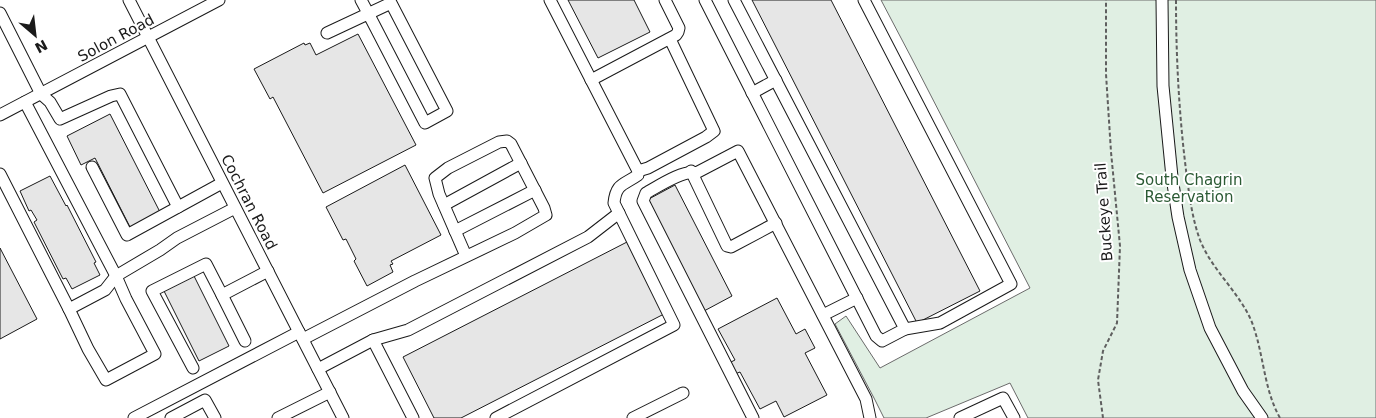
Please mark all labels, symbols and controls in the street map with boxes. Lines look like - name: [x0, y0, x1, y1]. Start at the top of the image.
- north arrow: [10, 10, 60, 60]
- street label: Solon Road: [75, 10, 157, 66]
- text: N: [32, 37, 50, 56]
- street label: Cochran Road: [217, 151, 281, 253]
- street label: Buckeye Trail: [1092, 162, 1116, 262]
- park label: South Chagrin Reservation: [1136, 171, 1242, 206]

